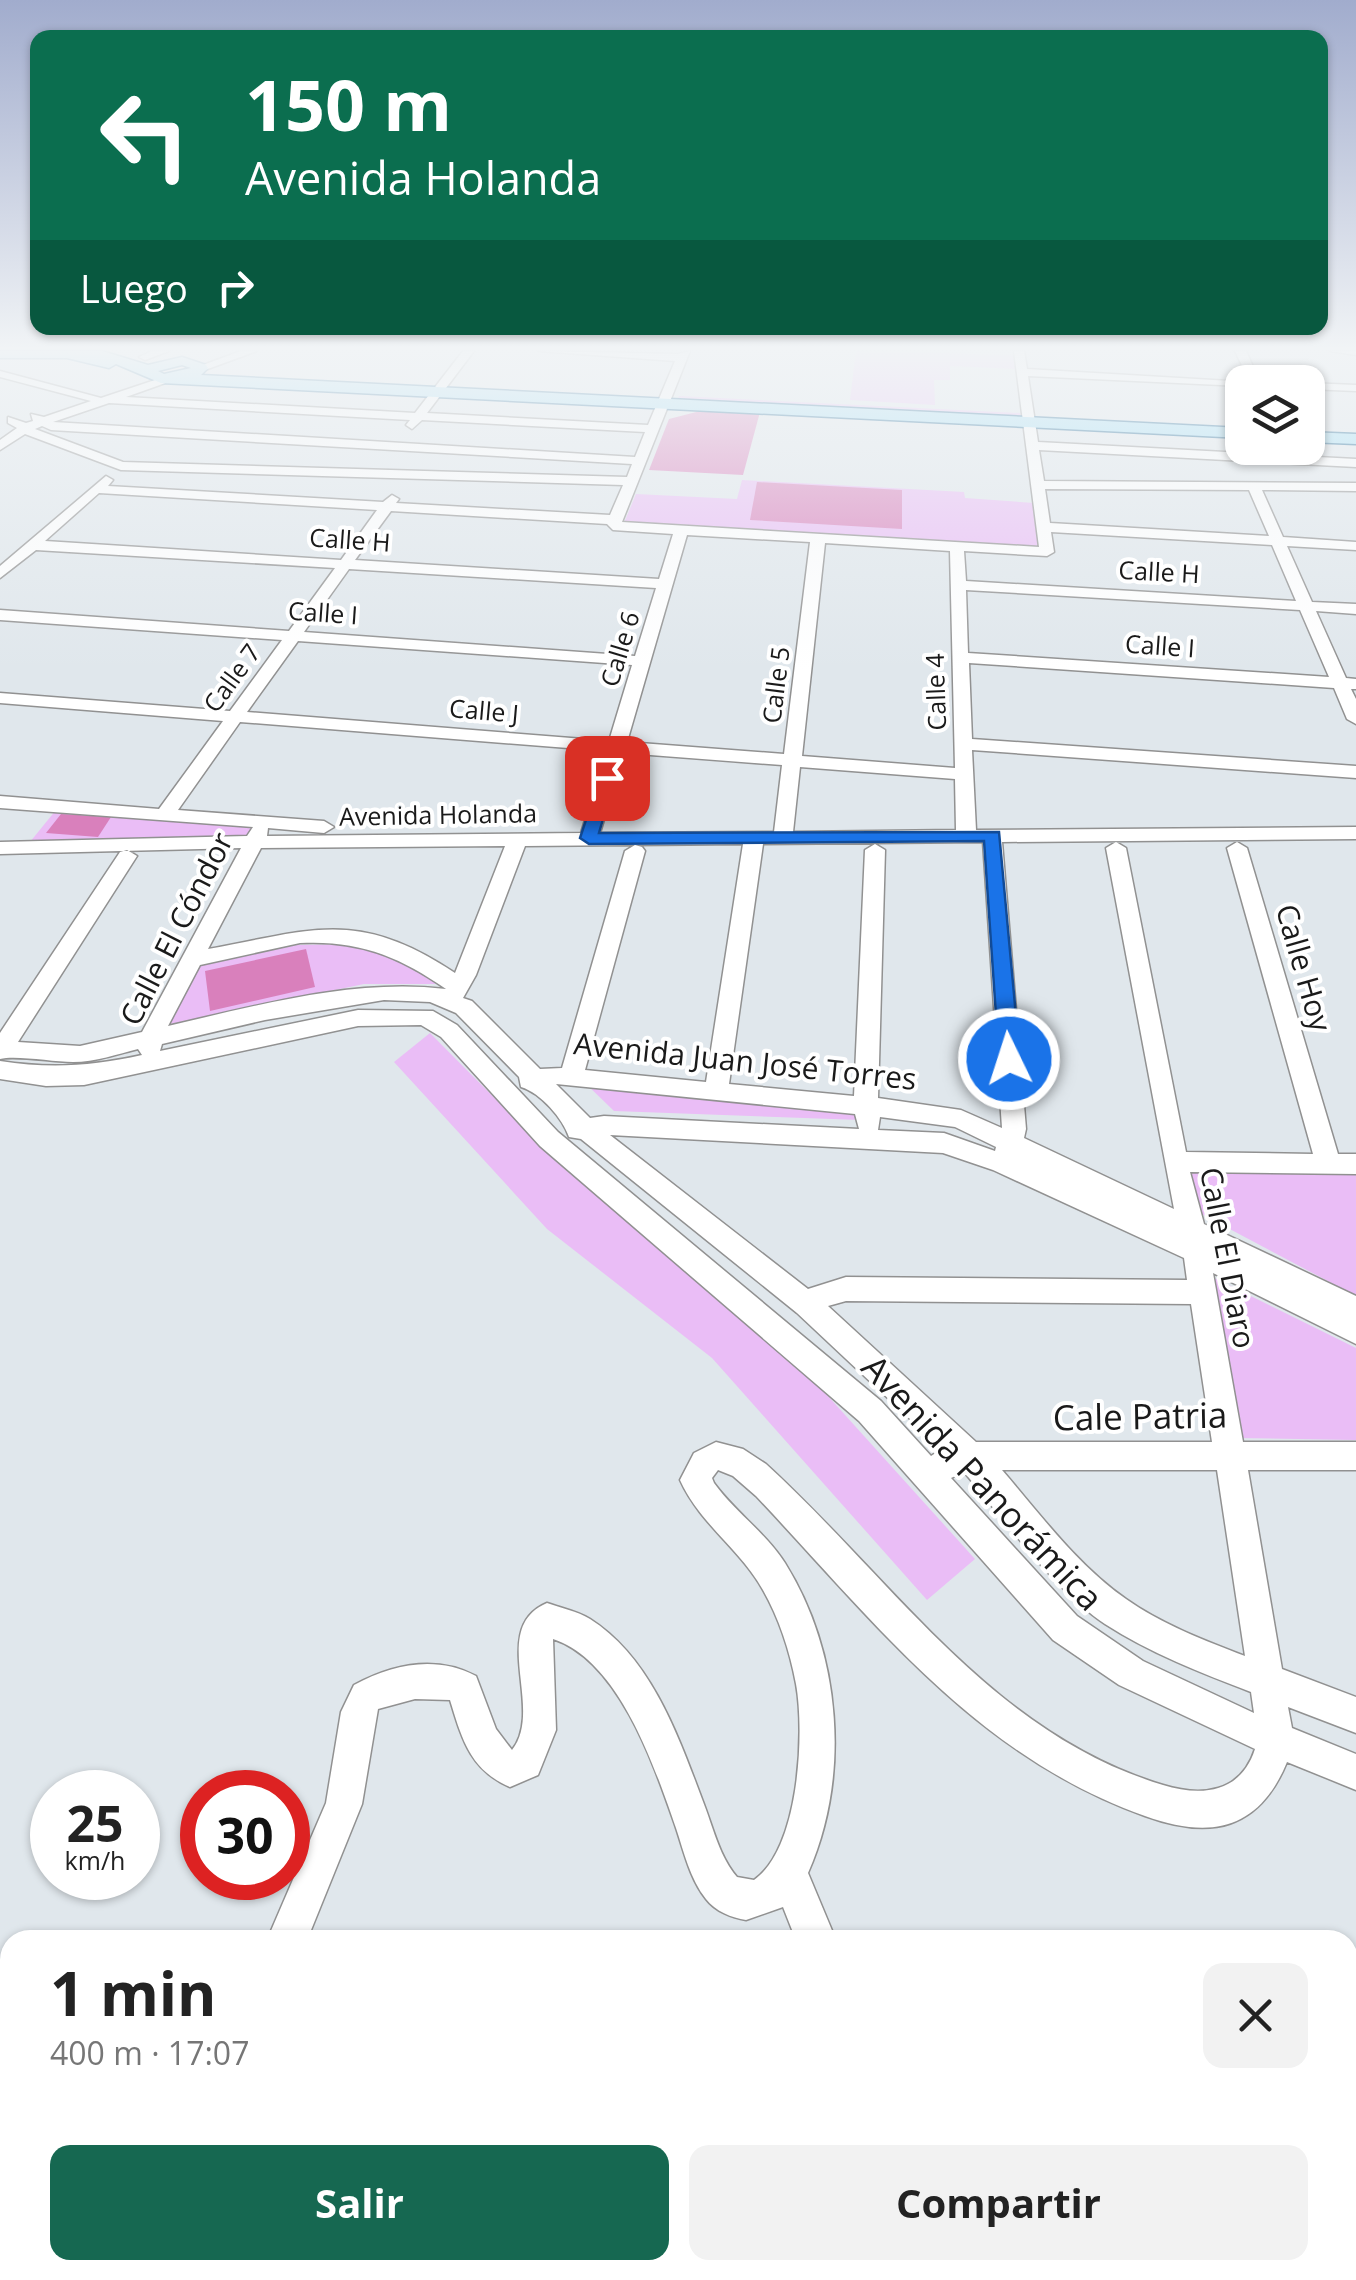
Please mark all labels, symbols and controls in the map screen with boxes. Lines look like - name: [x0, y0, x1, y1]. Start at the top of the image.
- text: 150 m: [245, 56, 452, 152]
- icon: left: [80, 70, 210, 200]
- text: Avenida Holanda: [245, 147, 601, 208]
- icon: right: [208, 260, 263, 315]
- text: Luego: [80, 262, 188, 314]
- map controls: [1225, 365, 1325, 465]
- button: layers: [1225, 365, 1325, 465]
- street label: Calle H: [308, 519, 392, 559]
- street label: Calle H: [1118, 552, 1201, 590]
- street label: Calle I: [287, 593, 359, 631]
- street label: Calle 6: [592, 607, 647, 691]
- street label: Calle I: [1124, 626, 1196, 664]
- street label: Calle 7: [195, 636, 268, 719]
- street label: Calle 5: [753, 645, 797, 725]
- street label: Calle 4: [917, 653, 953, 731]
- street label: Calle J: [448, 690, 520, 730]
- pin: [565, 736, 650, 821]
- icon: arrive: [580, 751, 635, 806]
- street label: Avenida Holanda: [339, 795, 537, 833]
- street label: Calle El Cóndor: [109, 825, 242, 1032]
- street label: Calle Hoy: [1267, 899, 1342, 1037]
- position arrow: [957, 1007, 1061, 1111]
- street label: Avenida Juan José Torres: [572, 1022, 918, 1099]
- street label: Calle El Diaro: [1191, 1164, 1266, 1352]
- street label: Avenida Panorámica: [852, 1344, 1114, 1620]
- street label: Cale Patria: [1052, 1390, 1228, 1441]
- speed limit sign: 30: [180, 1770, 310, 1900]
- text: 25: [66, 1789, 124, 1857]
- text: km/h: [65, 1843, 125, 1877]
- text: 1 min: [50, 1952, 217, 2034]
- button: close: [1203, 1963, 1308, 2068]
- text: 400 m · 17:07: [50, 2031, 249, 2074]
- button: Salir: [50, 2145, 669, 2260]
- button: Compartir: [689, 2145, 1308, 2260]

